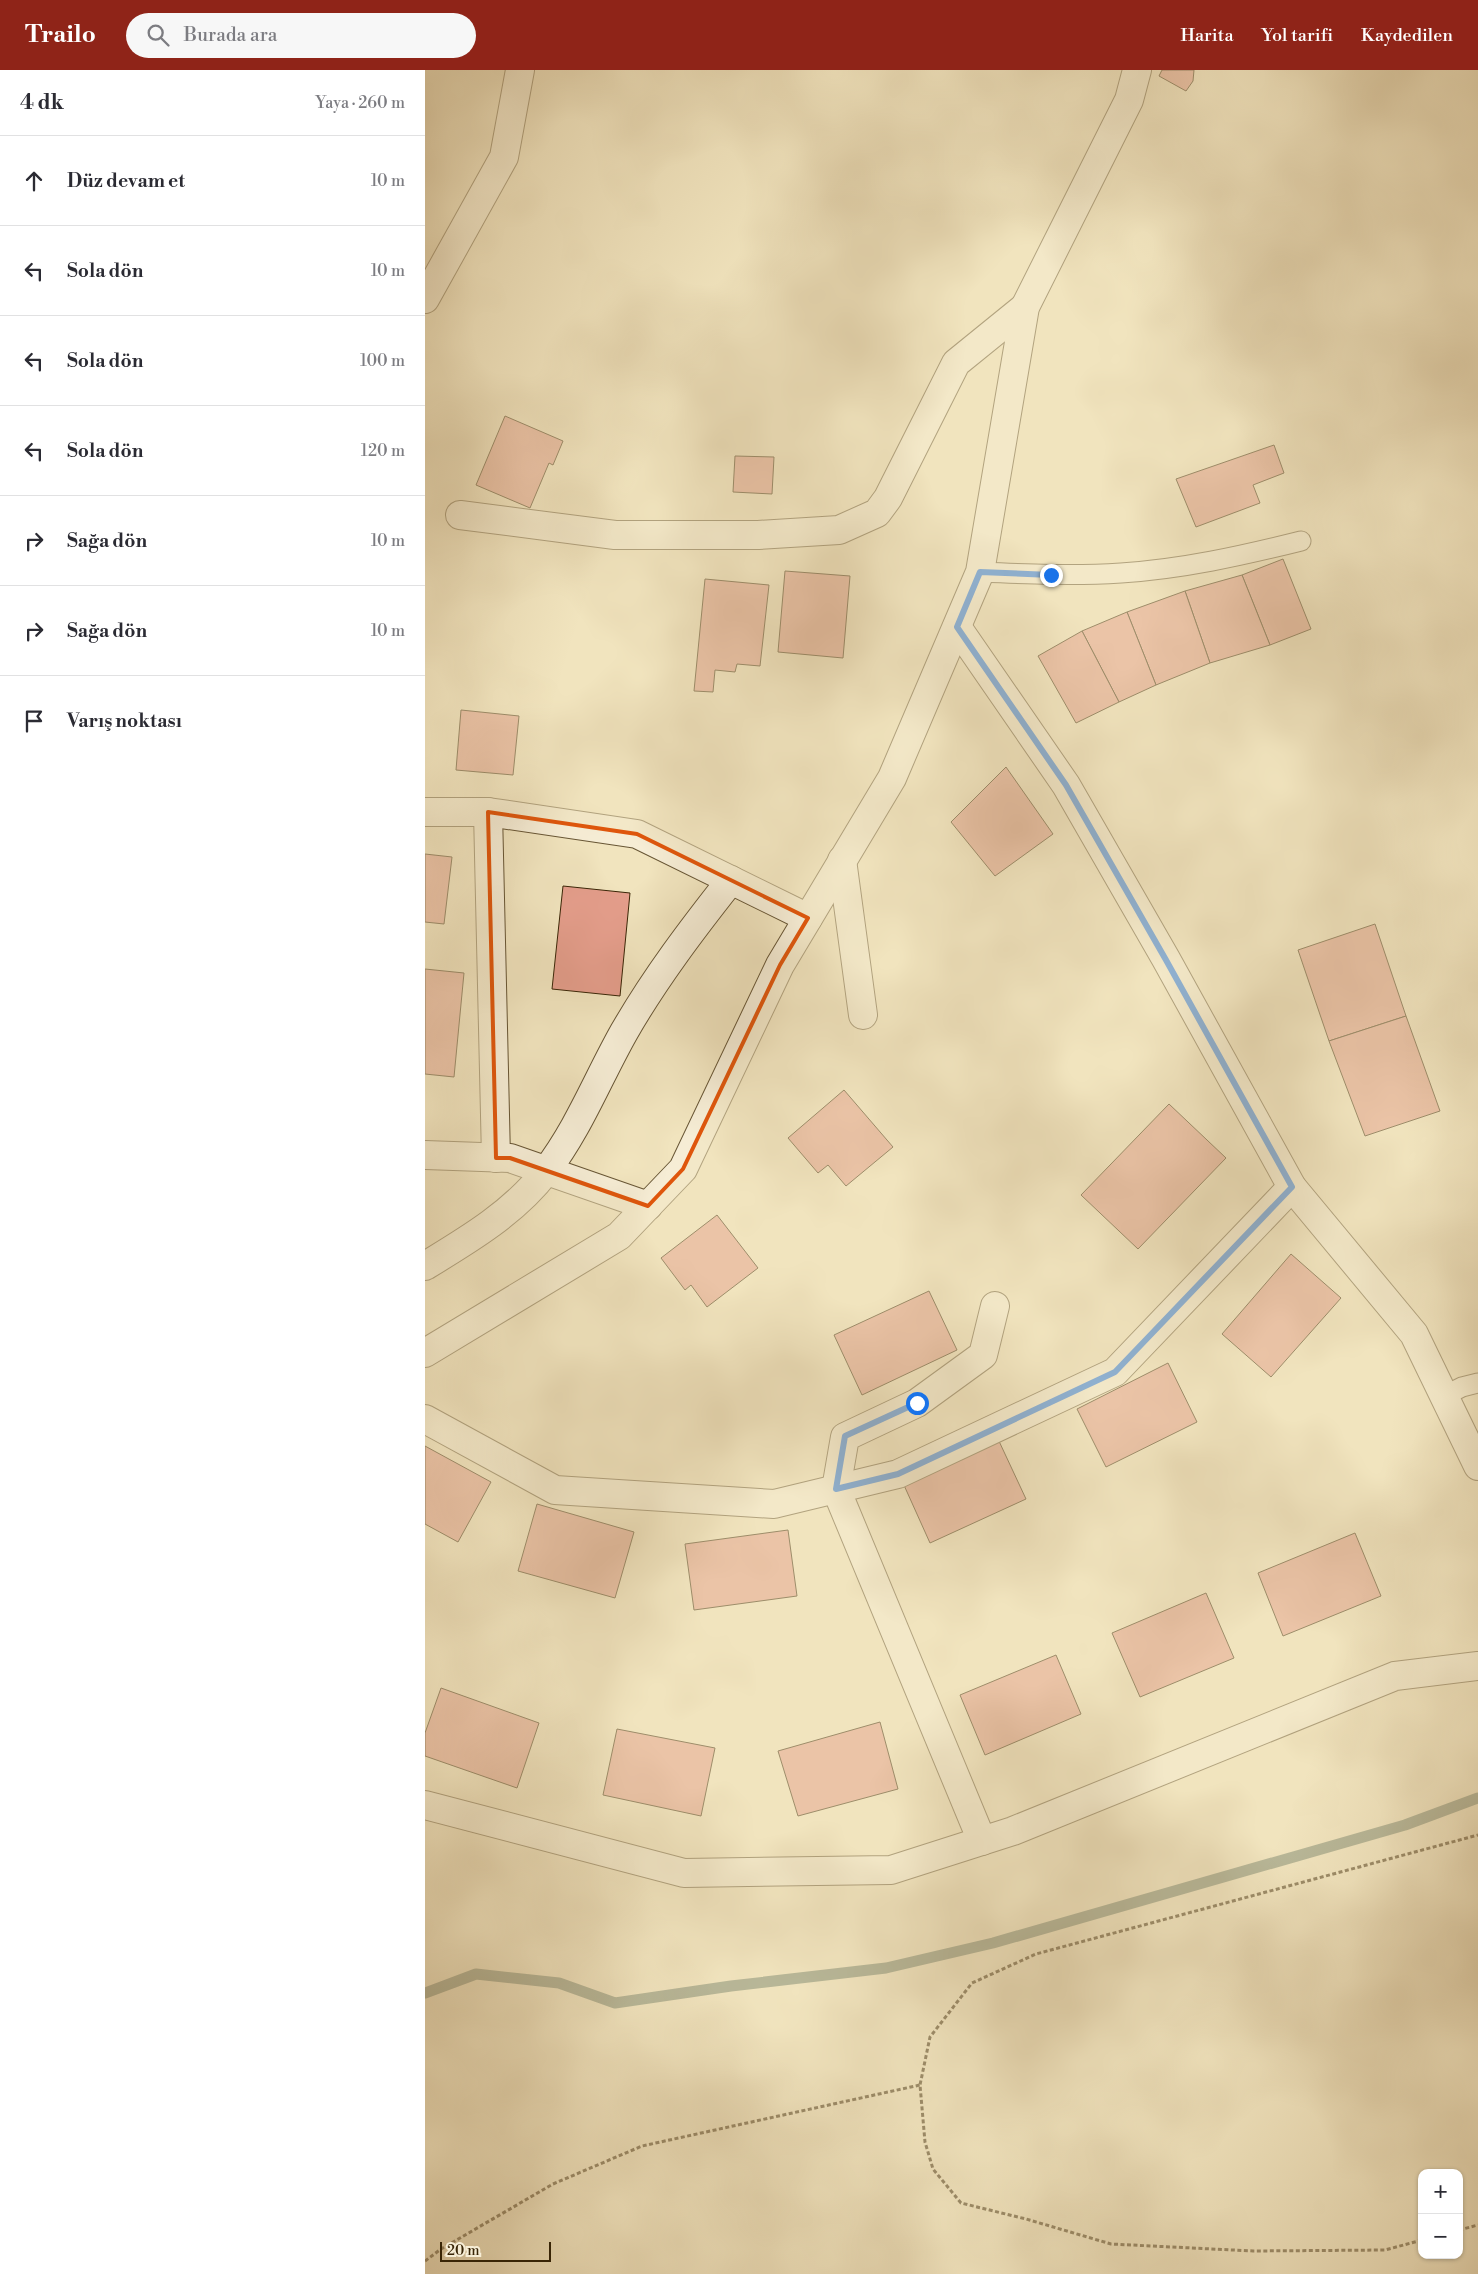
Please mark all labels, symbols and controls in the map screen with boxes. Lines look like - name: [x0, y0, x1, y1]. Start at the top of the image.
- search box: [126, 13, 476, 58]
- text: Trailo: [25, 20, 96, 50]
- icon: search: [144, 21, 172, 49]
- text: Burada ara: [184, 23, 277, 47]
- text: Harita: [1181, 24, 1234, 47]
- text: Yol tarifi: [1262, 24, 1333, 47]
- text: Kaydedilen: [1361, 24, 1453, 47]
- text: 4 dk: [20, 90, 64, 116]
- text: Yaya · 260 m: [316, 93, 405, 113]
- icon: ahead: [20, 167, 48, 195]
- text: Düz devam et: [67, 169, 185, 193]
- text: 10 m: [371, 171, 405, 191]
- icon: left: [20, 257, 48, 285]
- text: Sola dön: [67, 259, 143, 283]
- text: 10 m: [371, 261, 405, 281]
- icon: left: [20, 347, 48, 375]
- text: Sola dön: [67, 349, 143, 373]
- text: 100 m: [360, 351, 405, 371]
- icon: left: [20, 437, 48, 465]
- text: Sola dön: [67, 439, 143, 463]
- text: 120 m: [361, 441, 405, 461]
- icon: right: [20, 527, 48, 555]
- text: Sağa dön: [67, 529, 147, 553]
- text: 10 m: [371, 531, 405, 551]
- route end: [1040, 564, 1063, 587]
- icon: right: [20, 617, 48, 645]
- text: Sağa dön: [67, 619, 147, 643]
- text: 10 m: [371, 621, 405, 641]
- icon: arrive: [20, 707, 48, 735]
- text: Varış noktası: [67, 709, 182, 733]
- route start: [906, 1392, 929, 1415]
- map controls: [1418, 2169, 1463, 2259]
- button: +: [1418, 2169, 1463, 2214]
- button: −: [1418, 2214, 1463, 2259]
- scale bar: [440, 2239, 551, 2262]
- text: 20 m: [447, 2242, 479, 2260]

